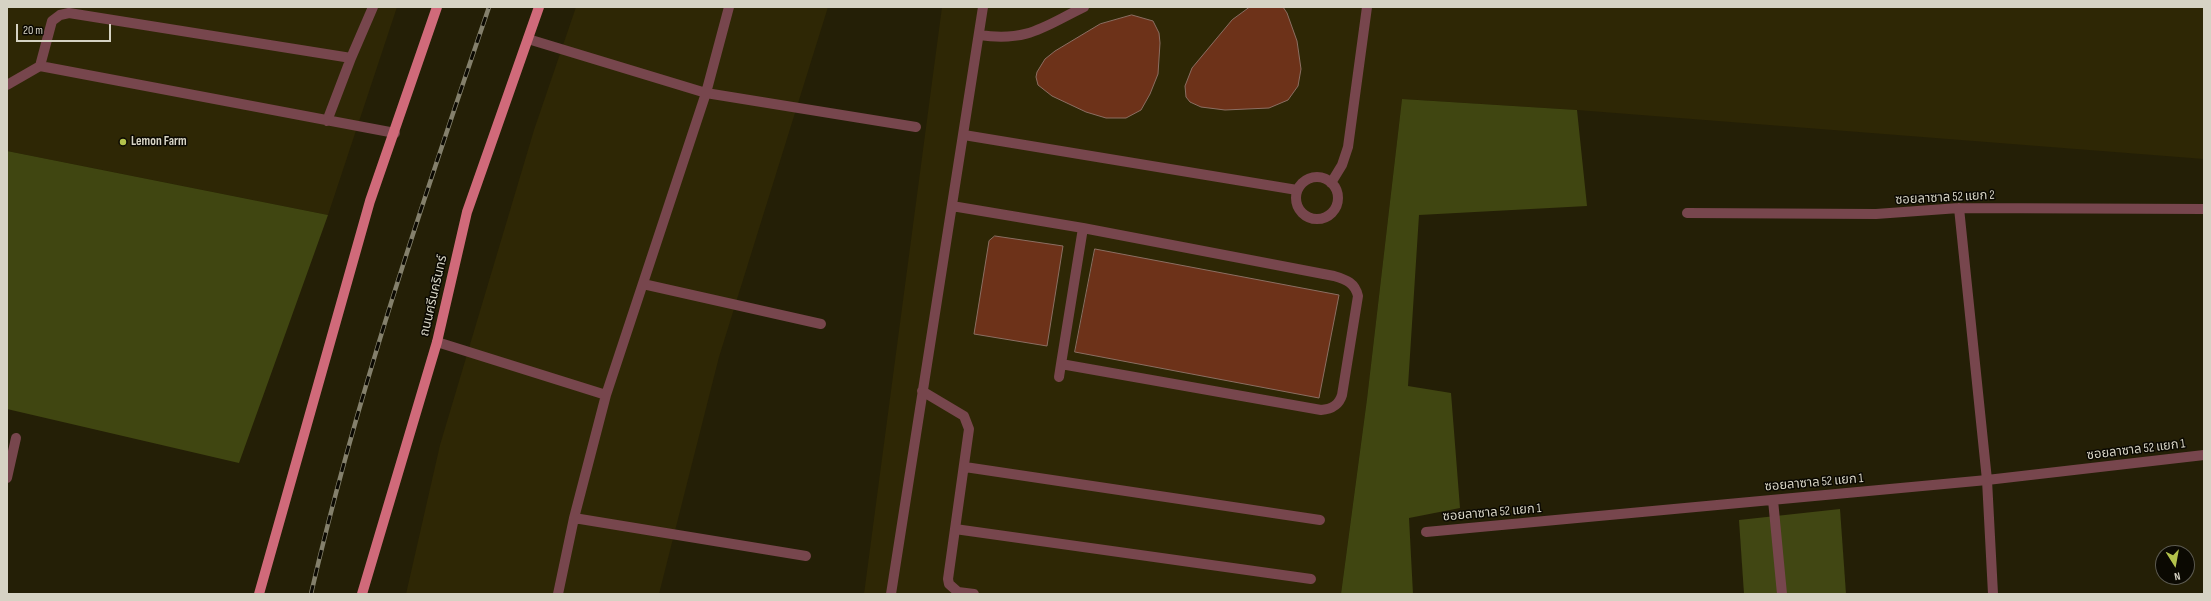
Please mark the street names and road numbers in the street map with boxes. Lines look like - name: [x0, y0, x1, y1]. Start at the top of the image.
- street label: ซอยลาซาล 52 แยก 2: [1895, 188, 1995, 208]
- street label: ถนนศรีนครินทร์: [417, 254, 451, 338]
- street label: ซอยลาซาล 52 แยก 1: [2086, 436, 2186, 464]
- street label: ซอยลาซาล 52 แยก 1: [1764, 471, 1864, 495]
- street label: ซอยลาซาล 52 แยก 1: [1442, 501, 1542, 525]

